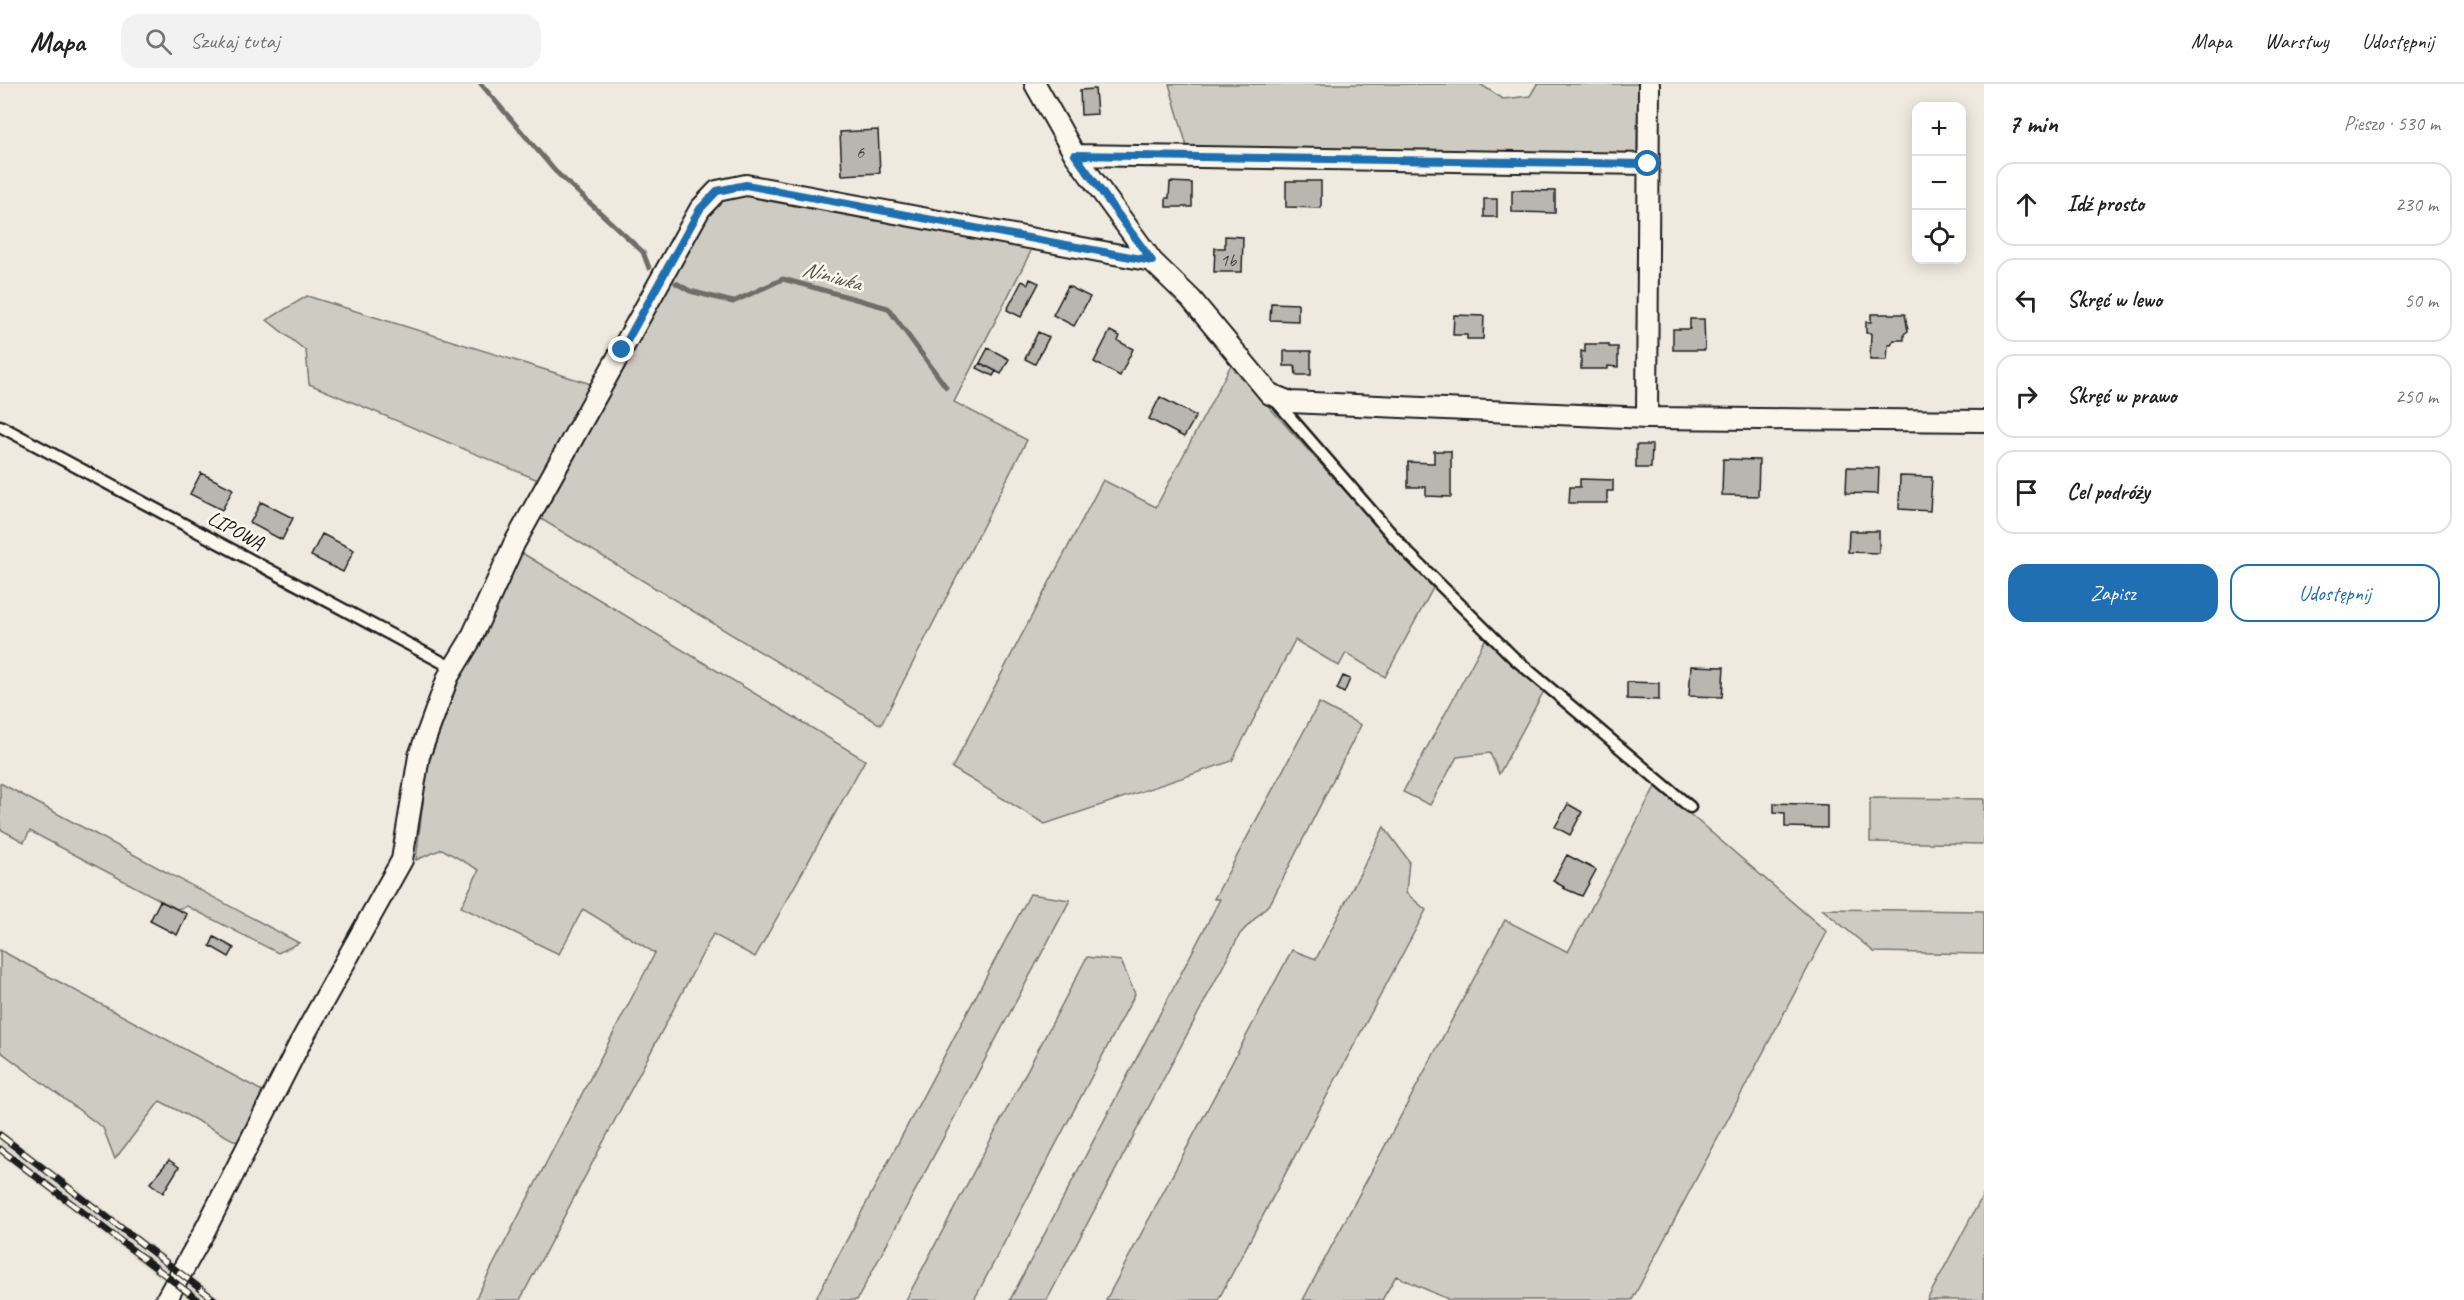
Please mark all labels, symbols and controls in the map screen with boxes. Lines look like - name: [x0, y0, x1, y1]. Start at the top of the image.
- search box: [121, 14, 541, 68]
- text: Mapa: [30, 24, 85, 59]
- icon: search: [142, 25, 175, 58]
- text: Szukaj tutaj: [190, 27, 280, 55]
- text: Mapa: [2191, 28, 2232, 54]
- text: Warstwy: [2265, 28, 2329, 54]
- text: Udostępnij: [2362, 28, 2434, 54]
- map controls: [1912, 102, 1966, 264]
- button: +: [1912, 102, 1966, 156]
- text: 7 min: [2008, 107, 2058, 140]
- text: Pieszo · 530 m: [2344, 111, 2440, 136]
- house number: 6: [856, 141, 865, 163]
- route start: [1634, 150, 1660, 176]
- button: −: [1912, 156, 1966, 210]
- icon: ahead: [2010, 188, 2043, 221]
- text: Idź prosto: [2067, 190, 2144, 218]
- text: 230 m: [2395, 192, 2438, 217]
- button: locate: [1912, 210, 1966, 264]
- house number: 1b: [1220, 249, 1237, 271]
- water label: Niniwka: [799, 255, 867, 298]
- icon: left: [2010, 284, 2043, 317]
- text: Skręć w lewo: [2067, 286, 2162, 314]
- text: 50 m: [2404, 288, 2438, 313]
- route end: [608, 336, 634, 362]
- icon: right: [2010, 380, 2043, 413]
- text: Skręć w prawo: [2067, 382, 2176, 410]
- text: 250 m: [2395, 384, 2438, 409]
- icon: arrive: [2010, 476, 2043, 509]
- text: Cel podróży: [2067, 478, 2150, 506]
- street label: LIPOWA: [203, 504, 269, 556]
- button: Zapisz: [2008, 564, 2218, 622]
- button: Udostępnij: [2230, 564, 2440, 622]

